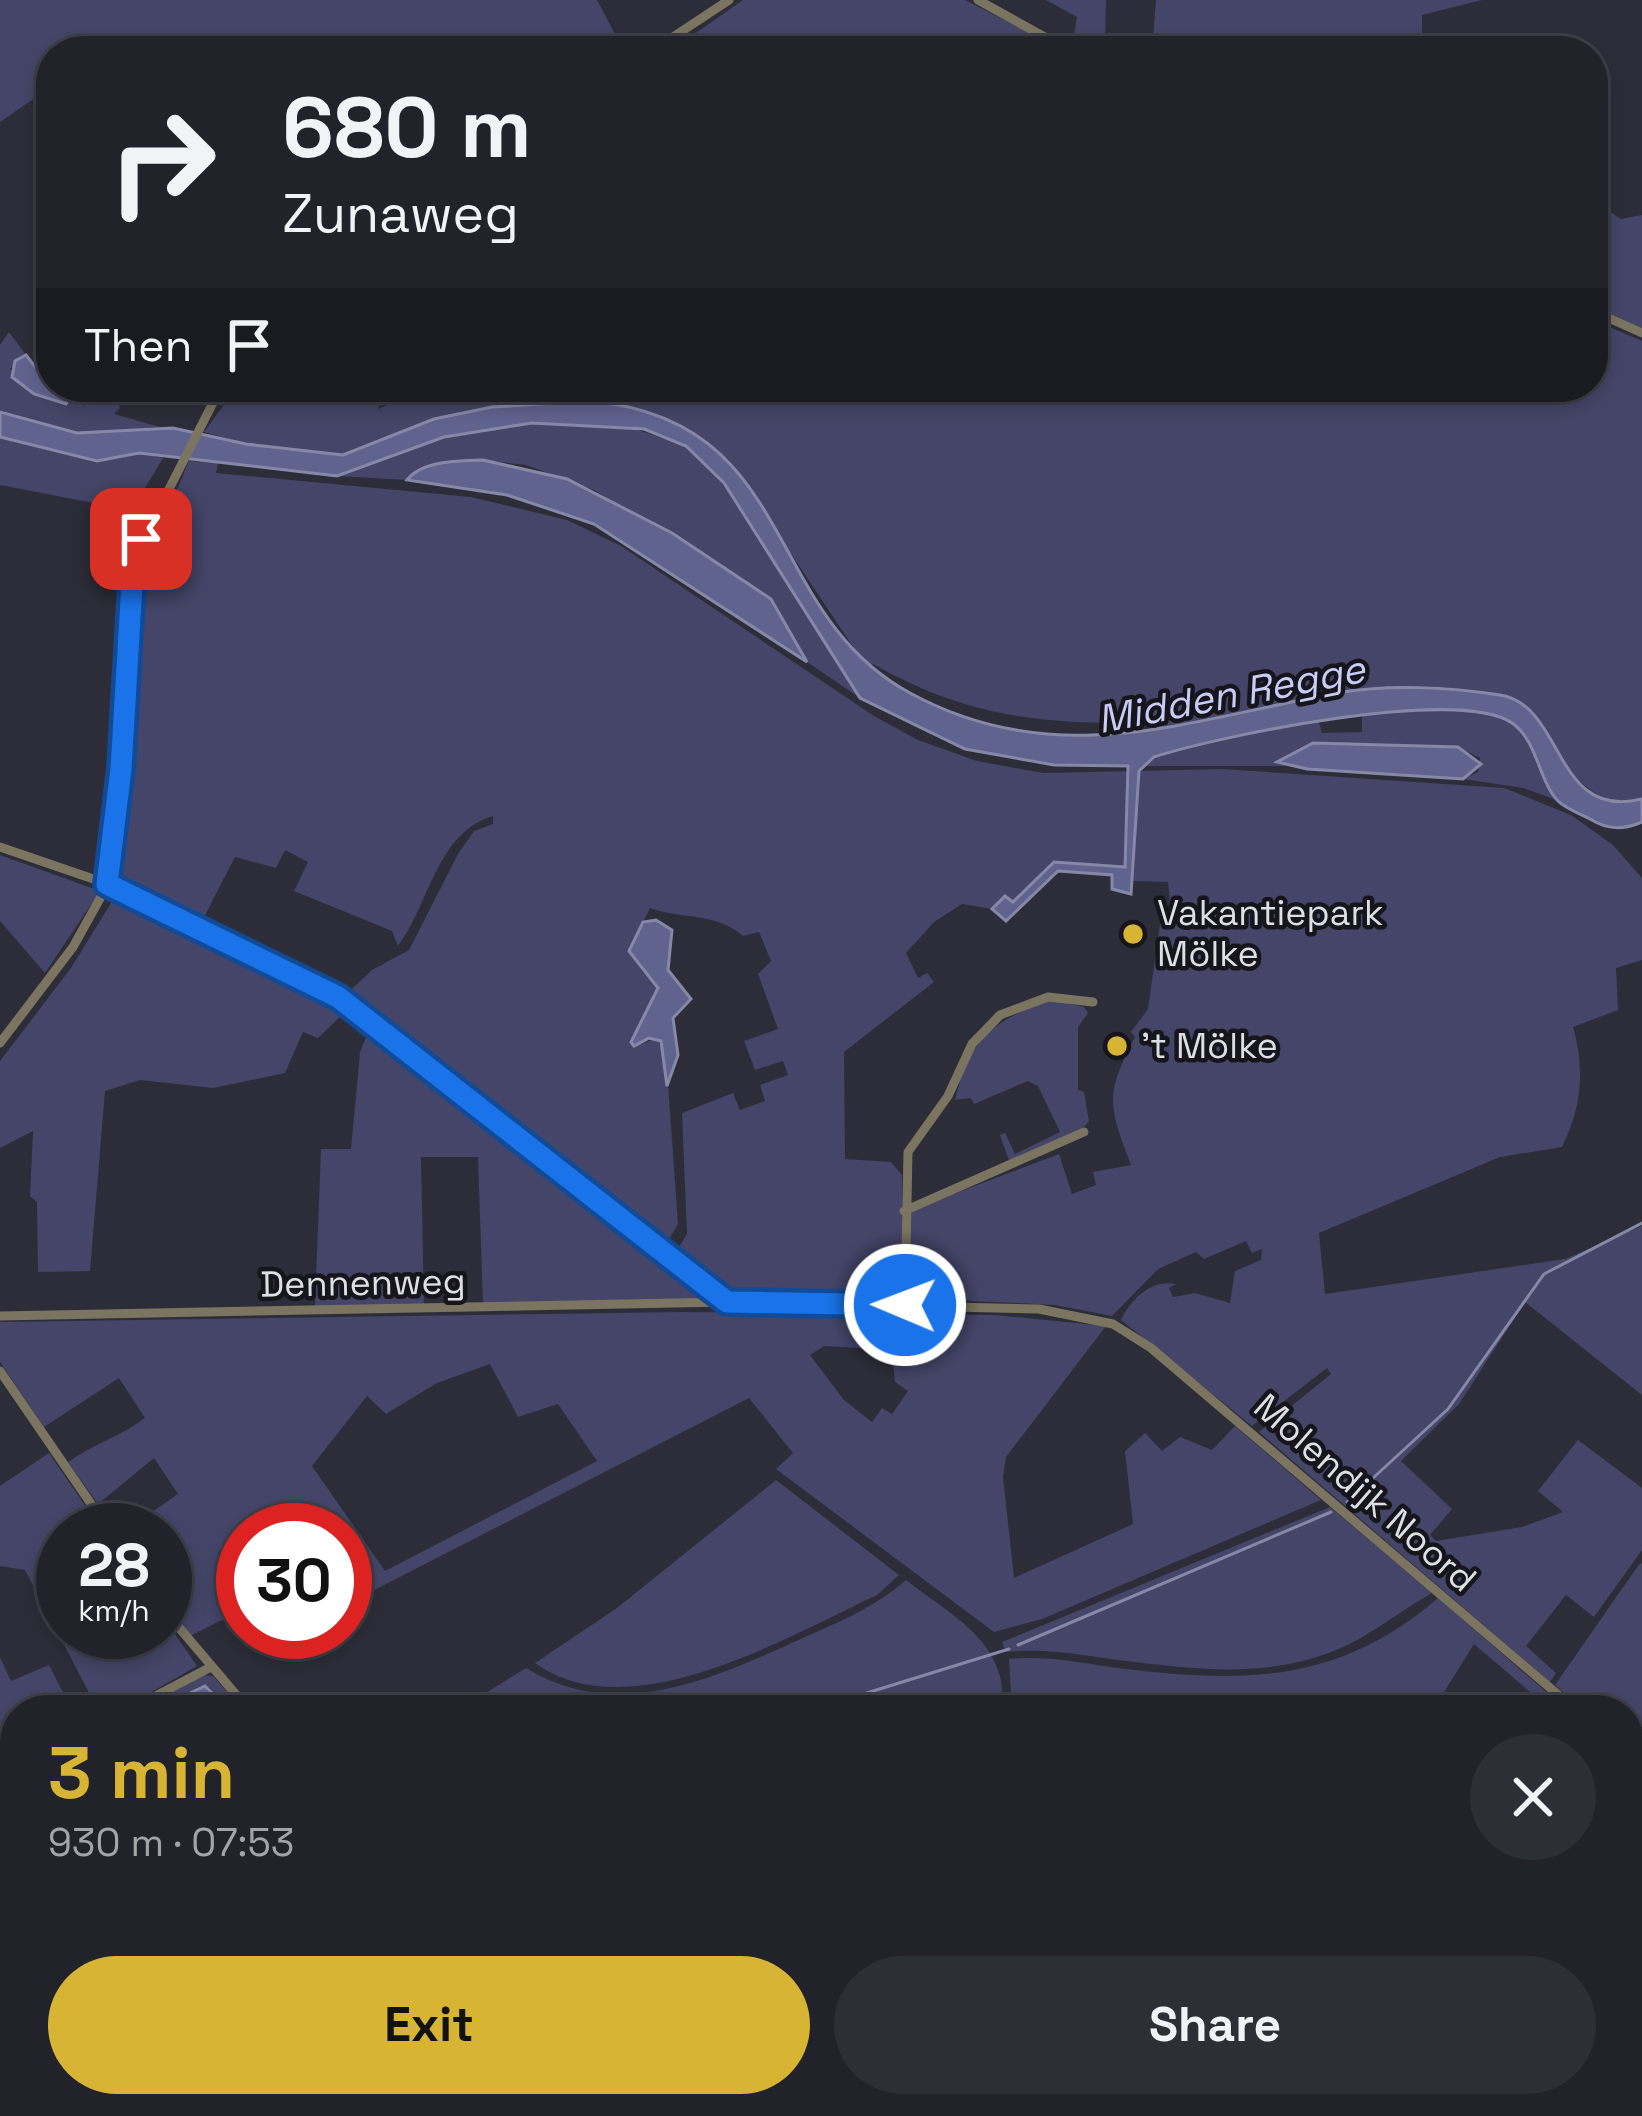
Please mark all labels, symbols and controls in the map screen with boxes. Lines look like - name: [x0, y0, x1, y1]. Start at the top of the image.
- text: 680 m: [282, 74, 532, 182]
- icon: right: [84, 84, 240, 240]
- text: Zunaweg: [282, 179, 519, 248]
- icon: arrive: [216, 312, 282, 378]
- text: Then: [84, 317, 192, 374]
- pin: [90, 488, 192, 590]
- icon: arrive: [108, 506, 174, 572]
- water label: Midden Regge: [1093, 644, 1371, 744]
- place label: Vakantiepark Mölke: [1157, 890, 1383, 977]
- marker: Vakantiepark Mölke: [1120, 921, 1146, 947]
- place label: 't Mölke: [1141, 1023, 1278, 1069]
- marker: 't Mölke: [1104, 1033, 1130, 1059]
- position arrow: [842, 1242, 968, 1368]
- street label: Dennenweg: [260, 1258, 466, 1308]
- street label: Molendijk Noord: [1244, 1384, 1486, 1602]
- speed limit sign: 30: [216, 1503, 372, 1659]
- text: 28: [78, 1527, 150, 1604]
- text: km/h: [78, 1591, 150, 1630]
- text: 3 min: [48, 1727, 235, 1819]
- button: close: [1470, 1734, 1596, 1860]
- text: 930 m · 07:53: [48, 1818, 294, 1867]
- button: Exit: [48, 1956, 810, 2094]
- button: Share: [834, 1956, 1596, 2094]

